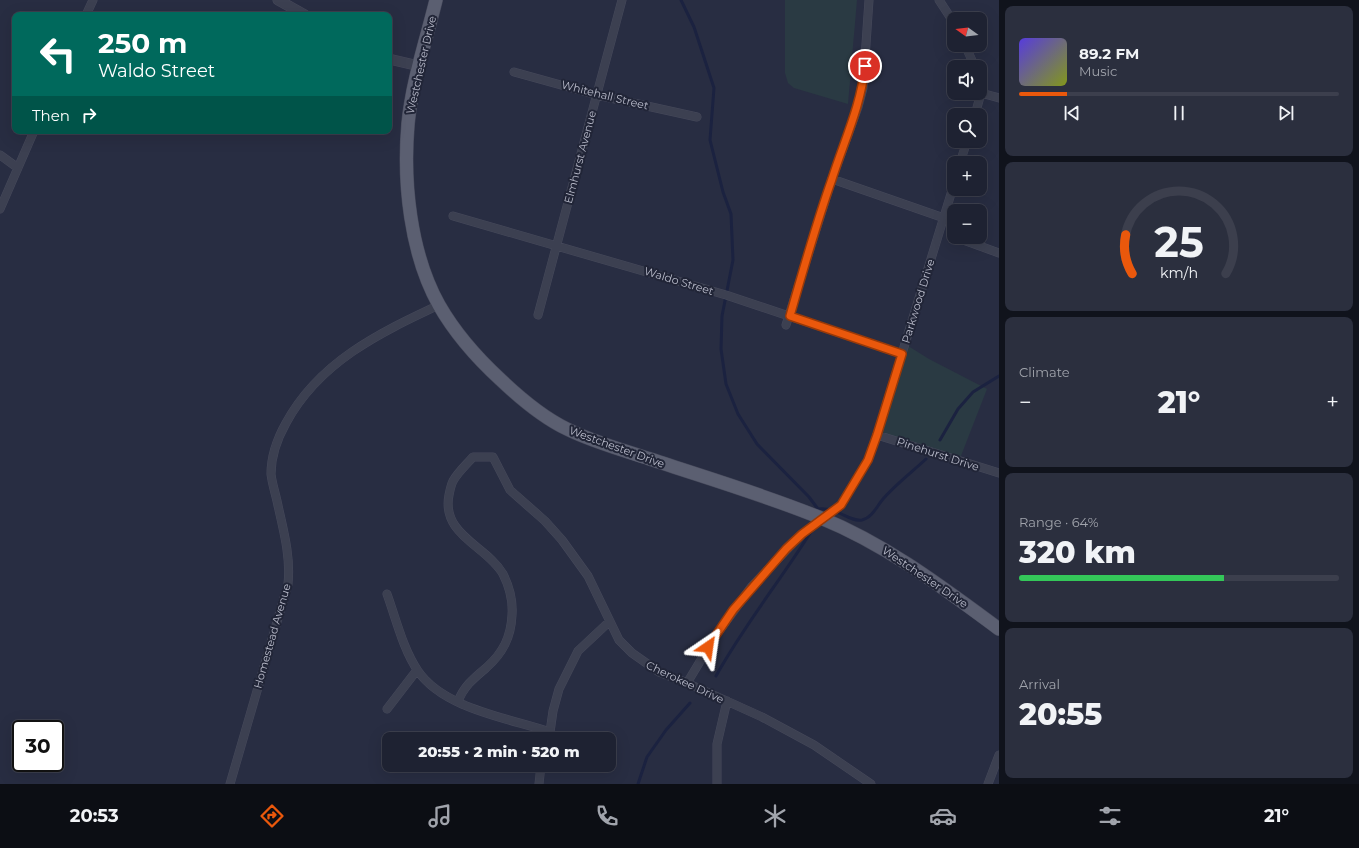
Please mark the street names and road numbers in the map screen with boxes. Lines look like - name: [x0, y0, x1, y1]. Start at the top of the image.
- street label: Westchester Drive: [403, 14, 439, 116]
- street label: Whitehall Street: [560, 77, 650, 113]
- street label: Elmhurst Avenue: [561, 109, 599, 205]
- street label: Parkwood Drive: [899, 257, 938, 345]
- street label: Waldo Street: [643, 264, 716, 298]
- street label: Westchester Drive: [567, 423, 667, 471]
- street label: Pinehurst Drive: [895, 434, 981, 474]
- street label: Westchester Drive: [879, 543, 971, 611]
- street label: Homestead Avenue: [250, 582, 294, 690]
- street label: Cherokee Drive: [644, 658, 727, 706]

